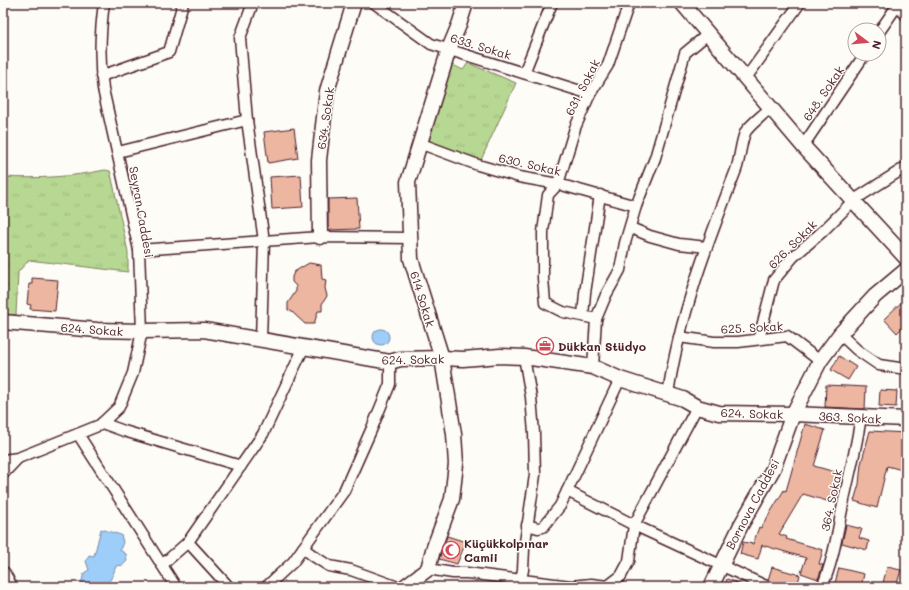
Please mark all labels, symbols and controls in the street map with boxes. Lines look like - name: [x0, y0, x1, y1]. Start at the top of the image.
- north arrow: [847, 22, 887, 62]
- street label: 633. Sokak: [449, 29, 513, 63]
- text: N: [869, 39, 885, 51]
- street label: 631. Sokak: [561, 56, 603, 118]
- street label: 648. Sokak: [799, 62, 847, 124]
- street label: 634. Sokak: [313, 86, 337, 150]
- street label: 630. Sokak: [497, 149, 563, 179]
- street label: Seyran Caddesi: [126, 165, 158, 259]
- street label: 626. Sokak: [764, 216, 820, 272]
- street label: 614 Sokak: [407, 269, 439, 329]
- street label: 625. Sokak: [720, 317, 784, 337]
- street label: 624. Sokak: [60, 319, 124, 339]
- office icon: Dükkan Stüdyo: [535, 336, 555, 356]
- place label: Dükkan Stüdyo: [558, 338, 646, 354]
- street label: 624. Sokak: [382, 350, 444, 368]
- street label: 624. Sokak: [721, 404, 783, 422]
- street label: 363. Sokak: [818, 407, 882, 427]
- street label: Bornova Caddesi: [721, 456, 783, 552]
- street label: 364. Sokak: [817, 468, 845, 532]
- place label: Küçükkolpınar Camii: [464, 535, 549, 565]
- mosque icon: Küçükkolpınar Camii: [441, 540, 461, 560]

